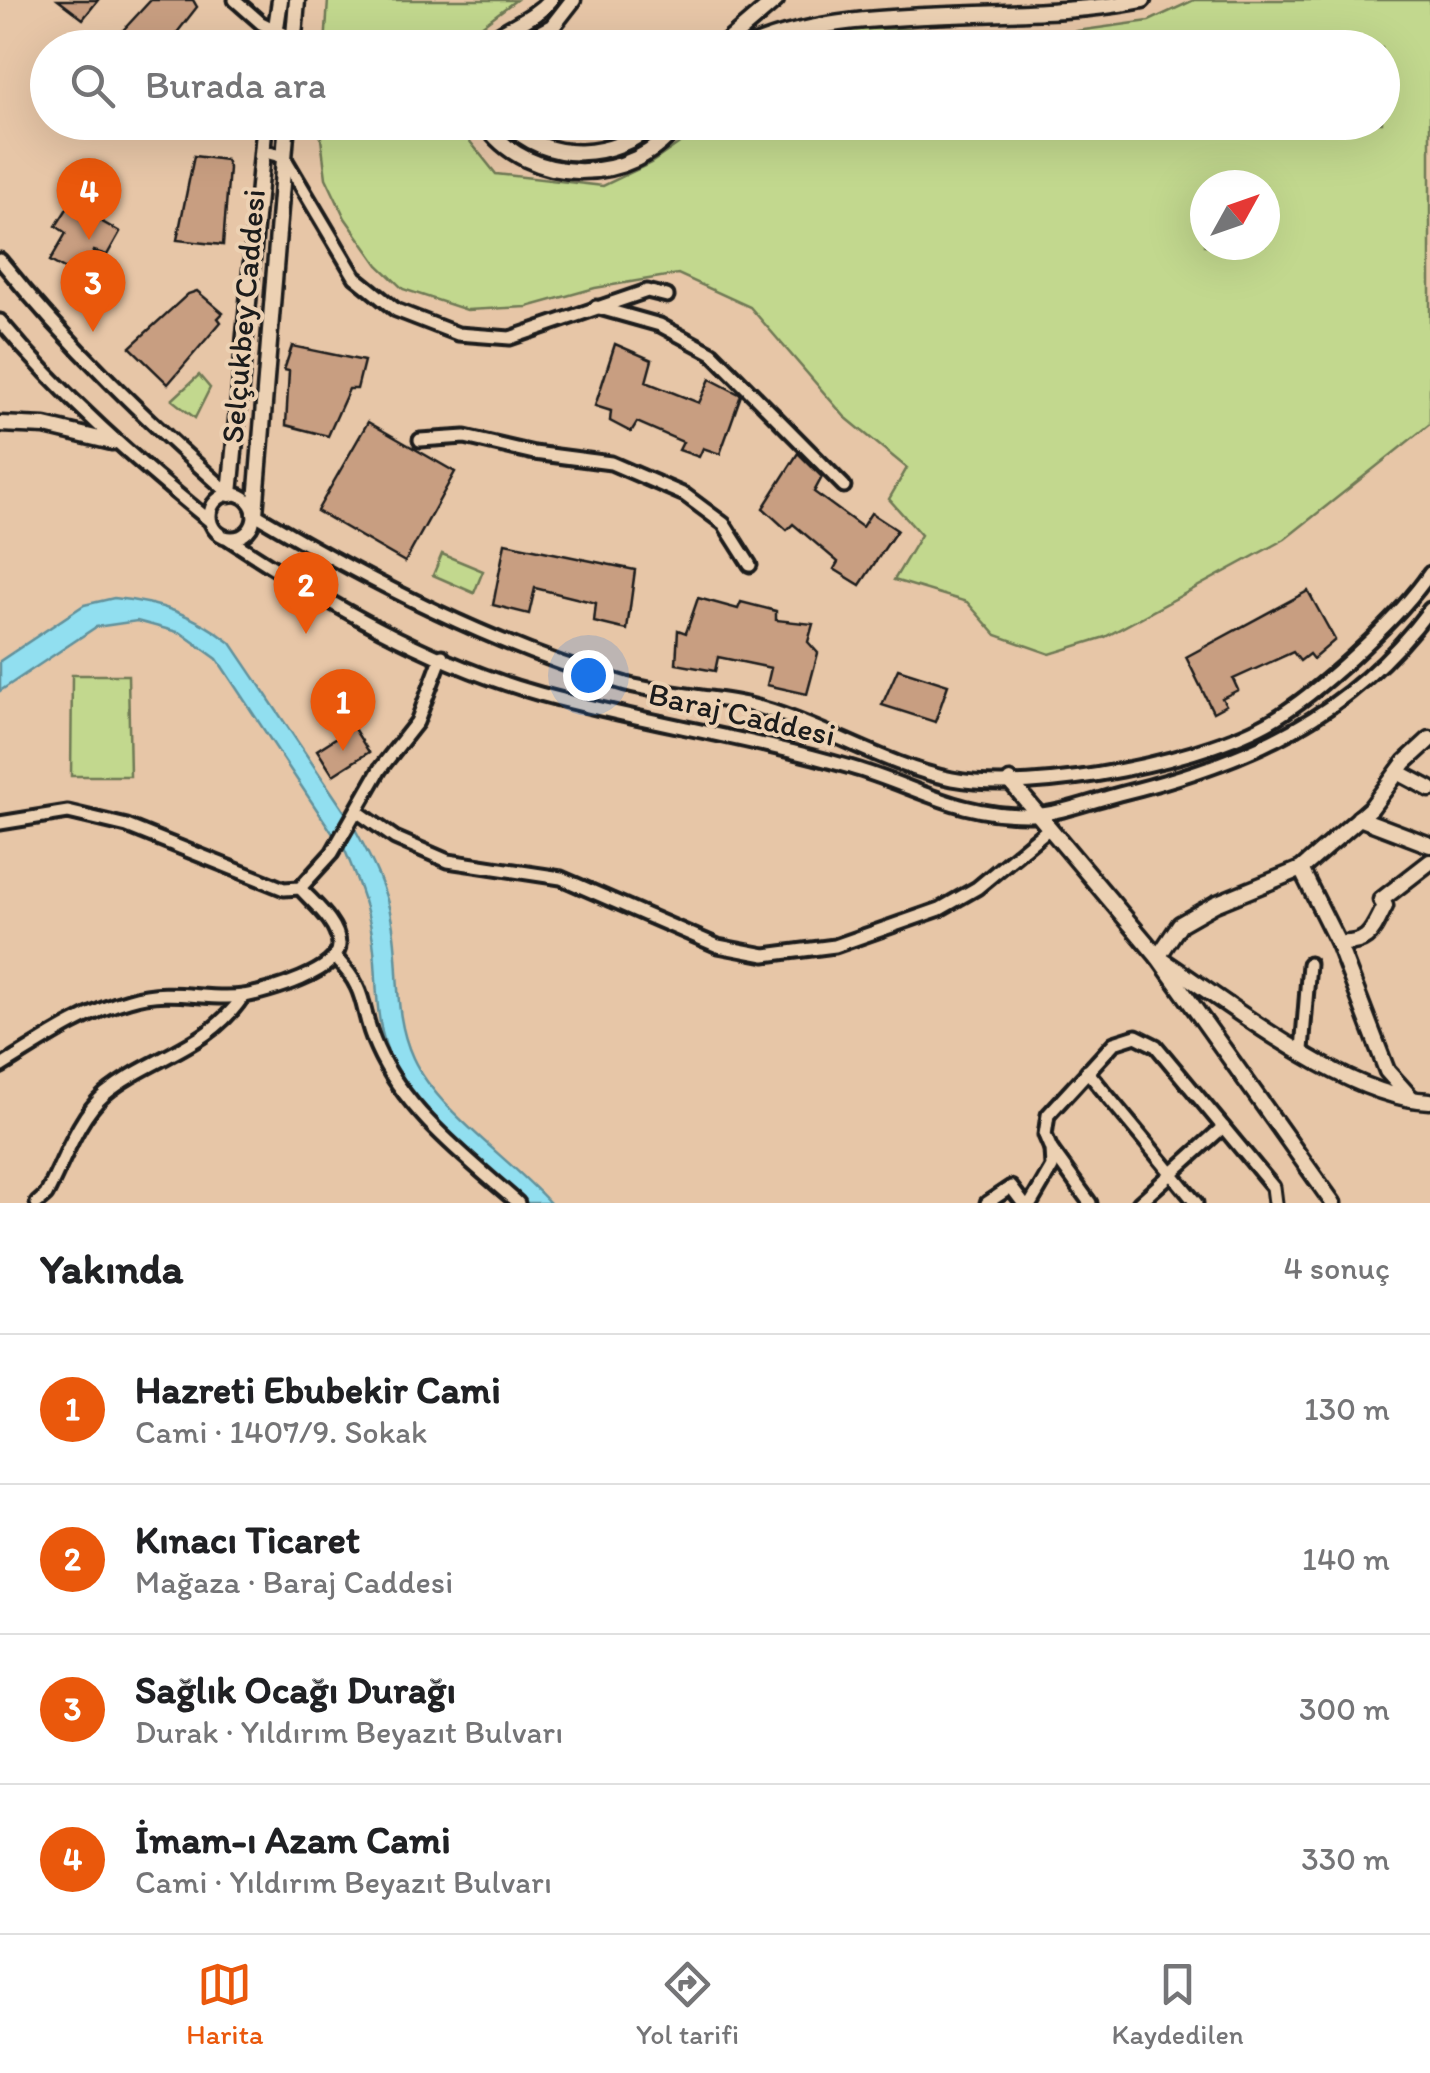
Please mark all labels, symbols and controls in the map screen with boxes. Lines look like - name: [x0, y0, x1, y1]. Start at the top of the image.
- search box: [30, 30, 1400, 140]
- icon: search: [65, 58, 120, 113]
- text: Burada ara: [145, 62, 327, 108]
- pin: 4: [56, 158, 122, 240]
- north arrow: [1190, 170, 1280, 260]
- street label: Selçukbey Caddesi: [213, 187, 273, 445]
- pin: 3: [61, 250, 126, 332]
- pin: 2: [274, 552, 338, 634]
- your location: [563, 650, 614, 701]
- pin: 1: [310, 668, 376, 751]
- street label: Baraj Caddesi: [645, 674, 839, 754]
- text: Yakında: [40, 1243, 183, 1294]
- text: 4 sonuç: [1283, 1249, 1390, 1287]
- text: Hazreti Ebubekir Cami: [135, 1367, 501, 1413]
- text: 1: [65, 1390, 80, 1428]
- text: 130 m: [1304, 1390, 1390, 1428]
- text: Cami · 1407/9. Sokak: [135, 1413, 427, 1451]
- text: Kınacı Ticaret: [135, 1517, 360, 1563]
- text: 2: [64, 1540, 81, 1578]
- text: 140 m: [1302, 1540, 1390, 1578]
- text: Mağaza · Baraj Caddesi: [135, 1563, 453, 1601]
- text: Sağlık Ocağı Durağı: [135, 1667, 456, 1713]
- text: 3: [64, 1690, 81, 1728]
- text: 300 m: [1299, 1690, 1390, 1728]
- text: Durak · Yıldırım Beyazıt Bulvarı: [135, 1713, 563, 1751]
- text: İmam-ı Azam Cami: [135, 1817, 451, 1863]
- text: 4: [63, 1840, 82, 1878]
- text: 330 m: [1301, 1840, 1390, 1878]
- text: Cami · Yıldırım Beyazıt Bulvarı: [135, 1863, 552, 1901]
- tab: Harita: [186, 1957, 264, 2051]
- tab: Yol tarifi: [636, 1957, 739, 2051]
- tab: Kaydedilen: [1112, 1957, 1244, 2051]

